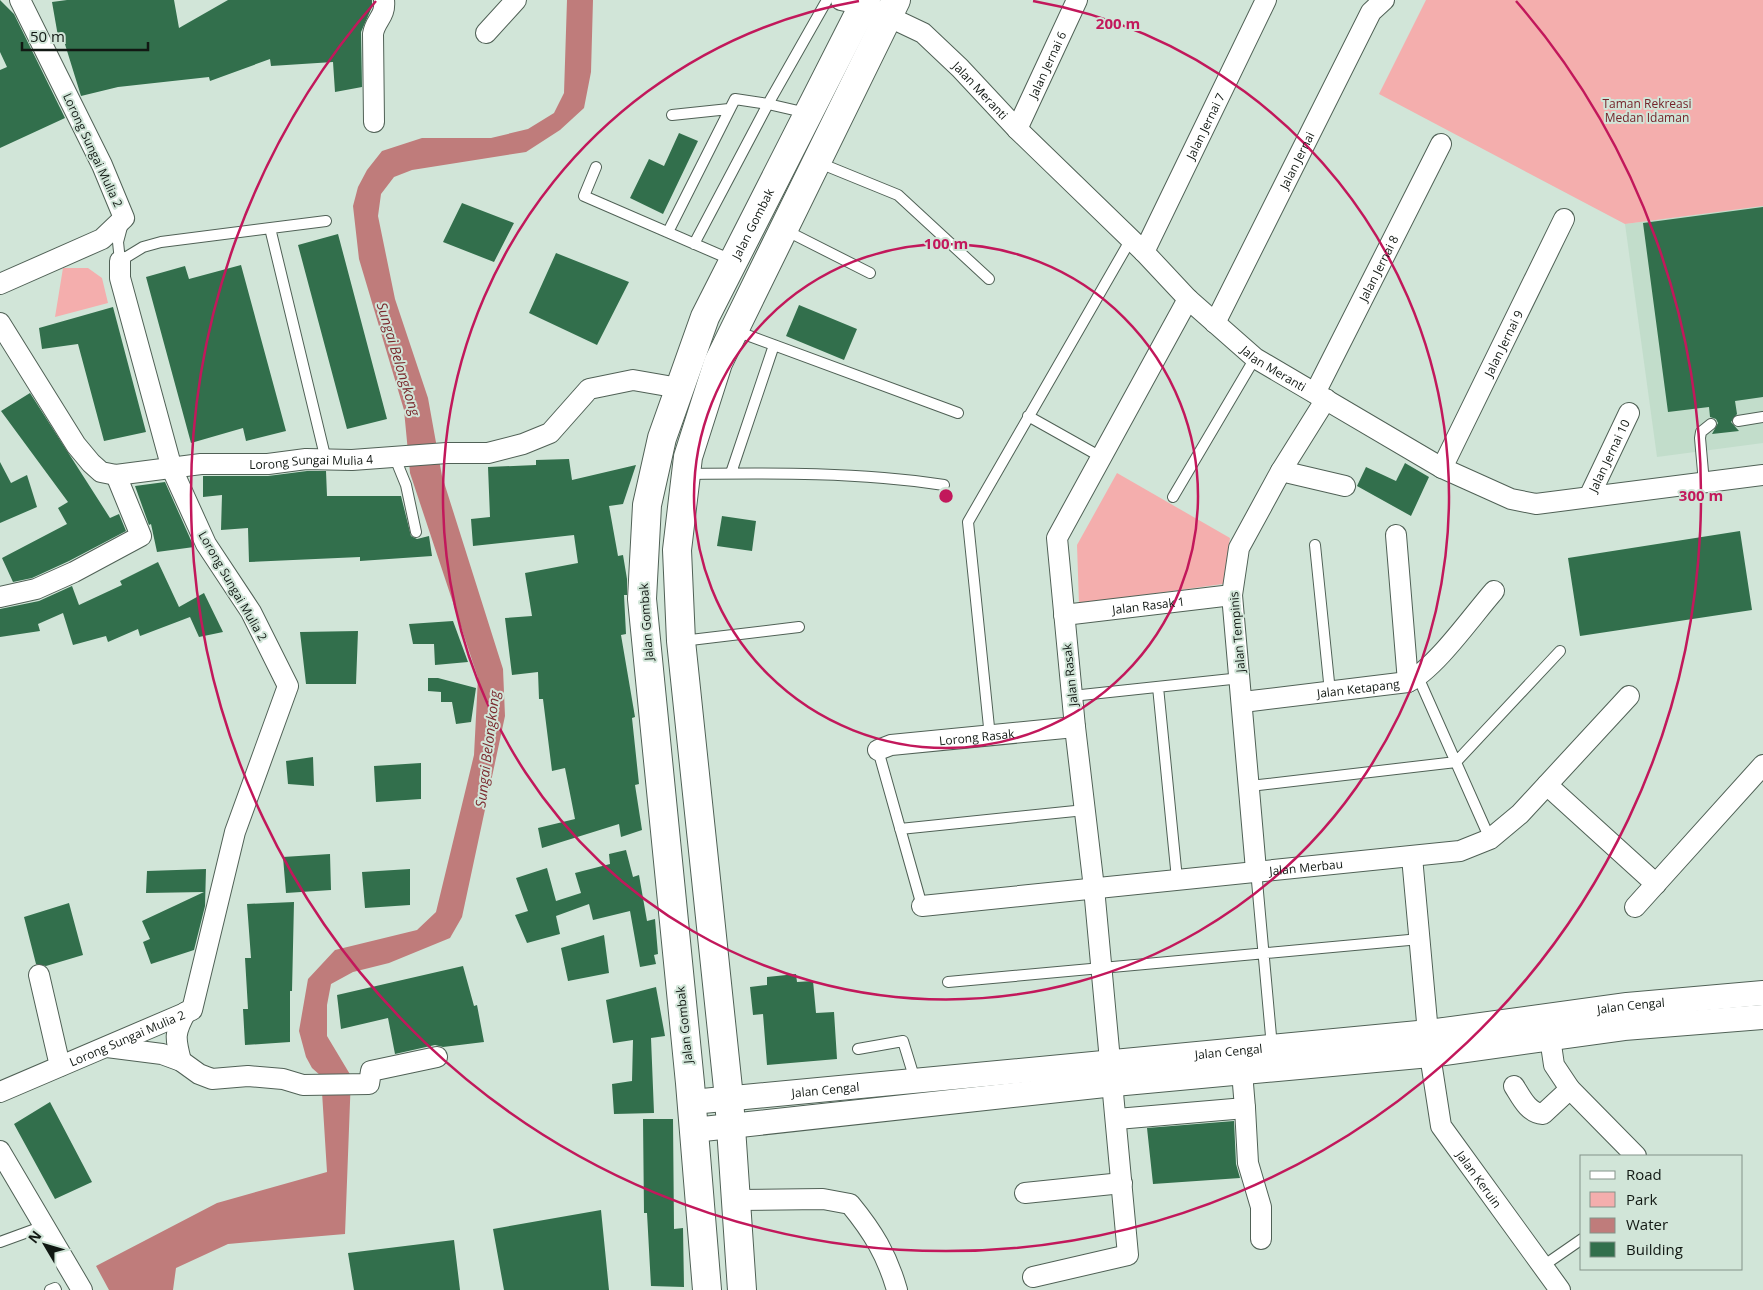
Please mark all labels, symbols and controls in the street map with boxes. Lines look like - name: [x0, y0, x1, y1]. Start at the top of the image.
- text: 200 m: [1096, 13, 1140, 33]
- scale bar: [22, 20, 149, 52]
- text: 50 m: [30, 26, 65, 46]
- street label: Jalan Jernai 6: [1024, 28, 1070, 102]
- street label: Jalan Meranti: [949, 57, 1012, 123]
- street label: Lorong Sungai Mulia 2: [59, 90, 127, 210]
- street label: Jalan Jernai 7: [1181, 90, 1228, 163]
- park label: Taman Rekreasi Medan Idaman: [1602, 95, 1692, 126]
- street label: Jalan Jernai: [1275, 129, 1318, 193]
- street label: Jalan Gombak: [727, 185, 778, 263]
- street label: Jalan Jernai 8: [1354, 232, 1402, 305]
- text: 100 m: [924, 233, 968, 253]
- water label: Sungai Belongkong: [373, 300, 426, 419]
- street label: Jalan Jernai 9: [1479, 307, 1527, 380]
- street label: Jalan Meranti: [1237, 341, 1309, 395]
- street label: Jalan Jernai 10: [1584, 416, 1633, 496]
- street label: Lorong Sungai Mulia 4: [249, 450, 374, 473]
- text: 300 m: [1679, 485, 1723, 505]
- centre of rings: [937, 487, 955, 505]
- street label: Lorong Sungai Mulia 2: [195, 528, 271, 644]
- street label: Jalan Gombak: [635, 582, 657, 662]
- street label: Jalan Tempinis: [1225, 591, 1249, 674]
- street label: Jalan Rasak 1: [1110, 592, 1186, 618]
- street label: Jalan Rasak: [1058, 642, 1082, 708]
- street label: Jalan Ketapang: [1315, 675, 1401, 702]
- water label: Sungai Belongkong: [470, 689, 504, 809]
- street label: Lorong Rasak: [938, 724, 1016, 749]
- street label: Jalan Merbau: [1267, 855, 1344, 879]
- street label: Jalan Gombak: [671, 985, 697, 1065]
- street label: Jalan Cengal: [1595, 993, 1665, 1018]
- street label: Lorong Sungai Mulia 2: [66, 1006, 187, 1070]
- street label: Jalan Cengal: [1193, 1039, 1263, 1063]
- street label: Jalan Cengal: [790, 1078, 860, 1101]
- street label: Jalan Keruin: [1452, 1146, 1506, 1211]
- legend: [1580, 1155, 1743, 1270]
- text: Road: [1626, 1164, 1662, 1184]
- text: Park: [1626, 1189, 1657, 1209]
- text: Water: [1626, 1214, 1668, 1234]
- north arrow: [20, 1220, 70, 1270]
- text: N: [23, 1226, 45, 1247]
- text: Building: [1626, 1239, 1683, 1259]

